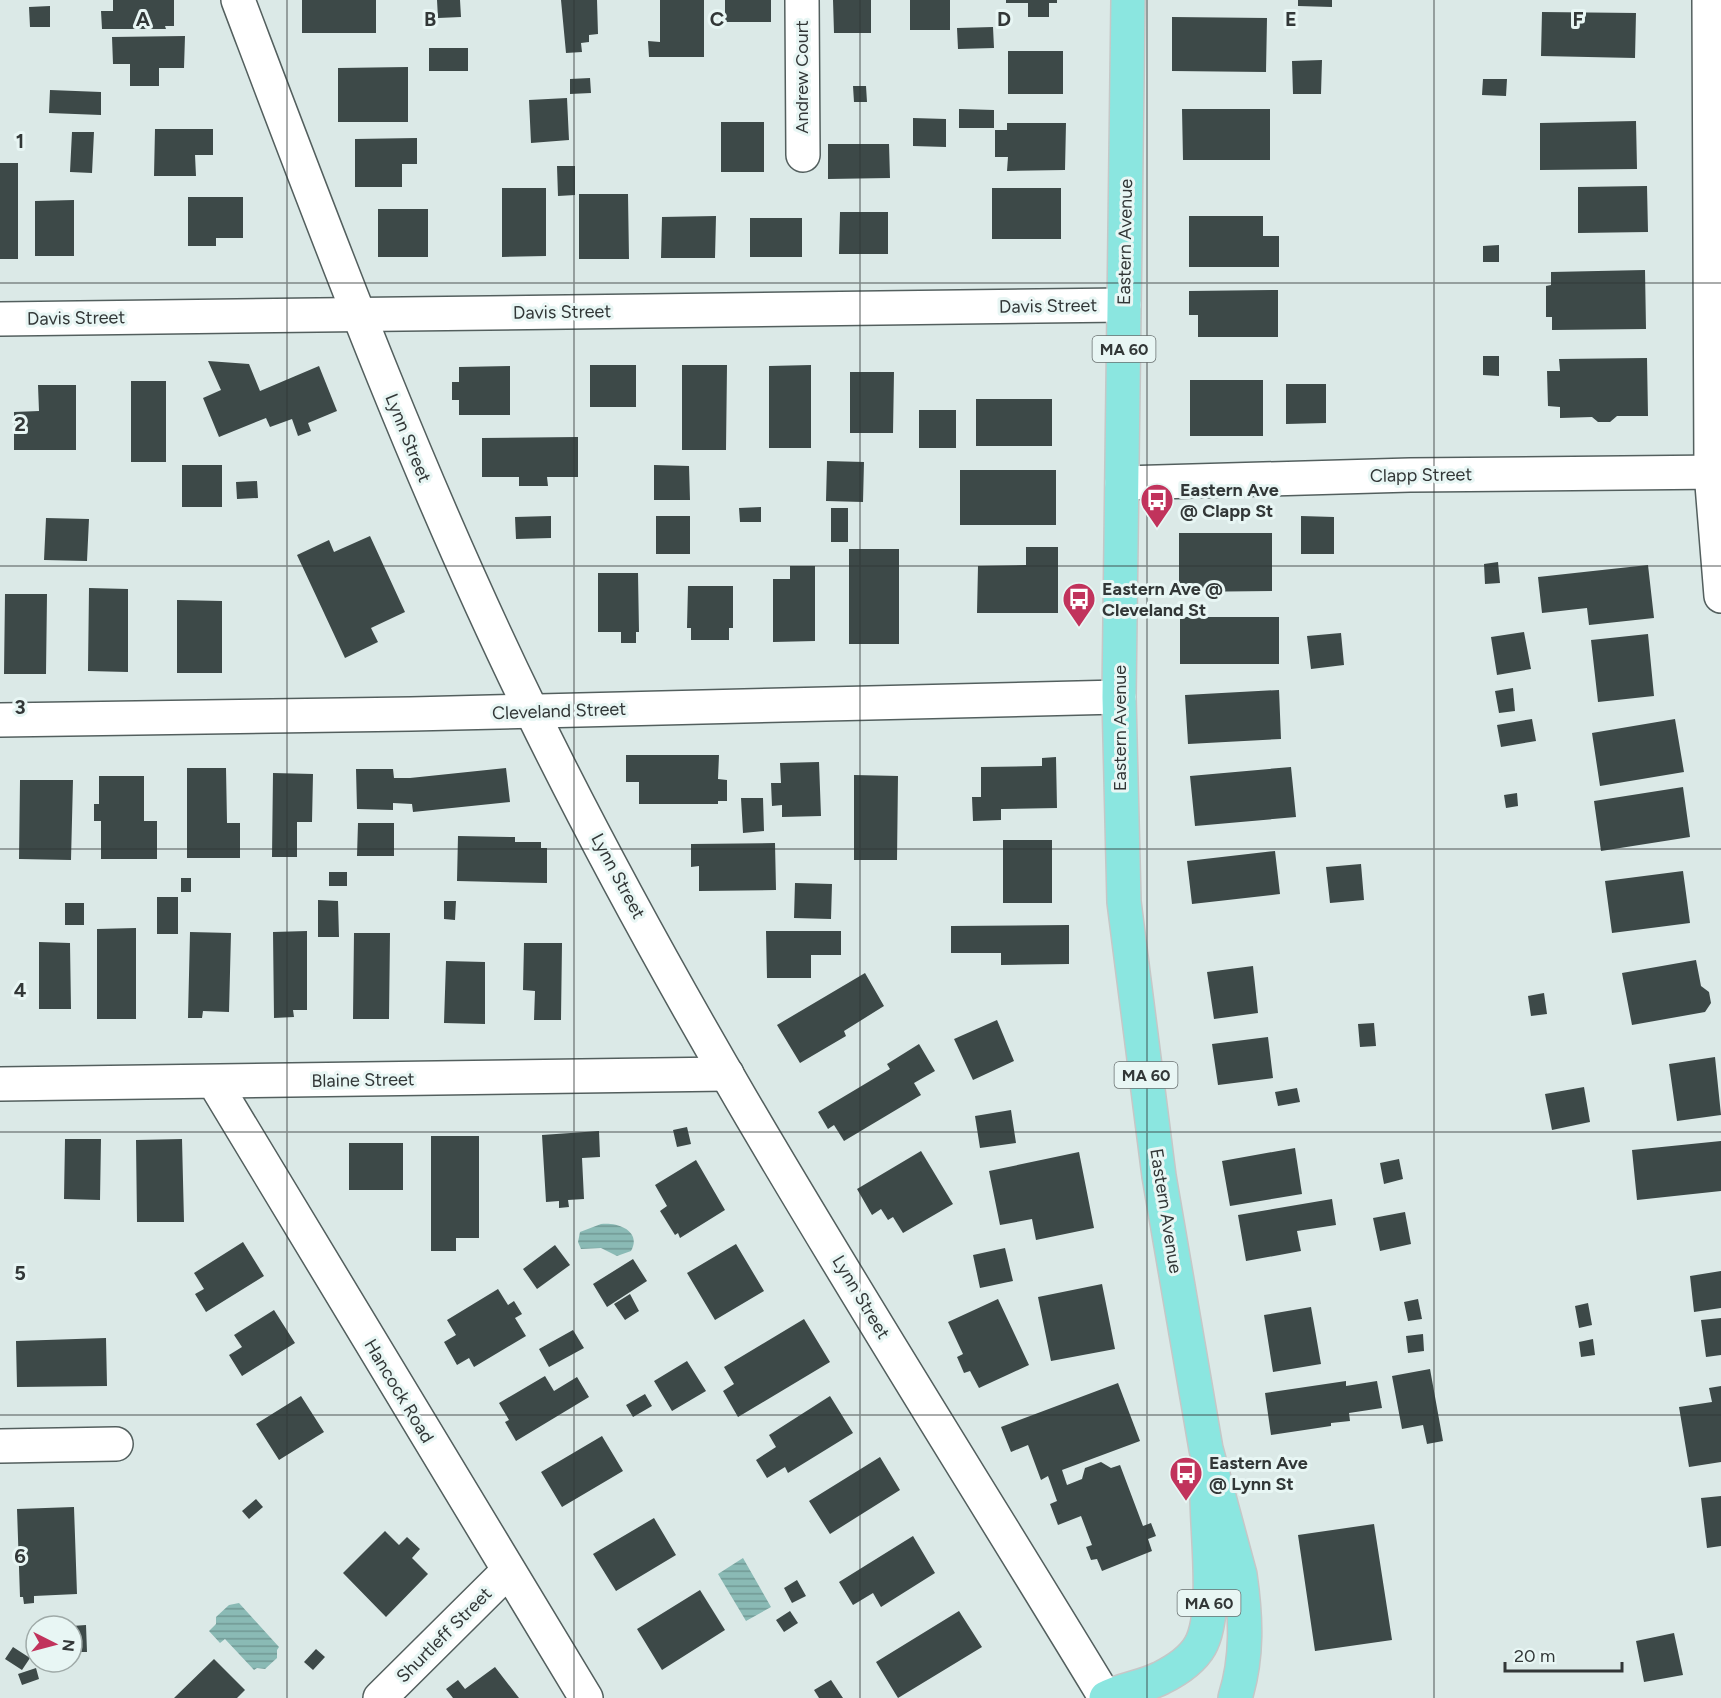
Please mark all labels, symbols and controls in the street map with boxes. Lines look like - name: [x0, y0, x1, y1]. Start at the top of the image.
- text: A: [136, 7, 151, 31]
- text: B: [424, 7, 436, 31]
- text: C: [710, 7, 724, 31]
- text: D: [997, 7, 1011, 31]
- text: E: [1285, 7, 1297, 31]
- text: F: [1572, 7, 1584, 31]
- street label: Andrew Court: [791, 20, 813, 134]
- text: 1: [16, 129, 24, 153]
- street label: Eastern Avenue: [1113, 179, 1137, 305]
- street label: Davis Street: [999, 294, 1097, 318]
- street label: Davis Street: [513, 300, 611, 324]
- street label: Davis Street: [27, 306, 125, 330]
- road number: MA 60: [1092, 336, 1156, 362]
- street label: Lynn Street: [380, 390, 436, 486]
- text: 2: [14, 412, 26, 436]
- street label: Clapp Street: [1370, 463, 1472, 487]
- place label: Eastern Ave @ Clapp St: [1180, 479, 1279, 522]
- bus stop icon: Eastern Ave @ Clapp St: [1139, 482, 1175, 529]
- place label: Eastern Ave @ Cleveland St: [1102, 578, 1223, 621]
- bus stop icon: Eastern Ave @ Cleveland St: [1061, 581, 1097, 628]
- street label: Eastern Avenue: [1109, 665, 1131, 791]
- text: 3: [14, 695, 26, 719]
- street label: Cleveland Street: [492, 698, 627, 724]
- street label: Lynn Street: [586, 829, 650, 923]
- text: 4: [14, 978, 27, 1002]
- road number: MA 60: [1114, 1062, 1178, 1088]
- street label: Blaine Street: [311, 1068, 415, 1092]
- street label: Eastern Avenue: [1145, 1147, 1187, 1275]
- street label: Lynn Street: [827, 1251, 895, 1343]
- text: 5: [14, 1261, 26, 1285]
- street label: Hancock Road: [359, 1335, 439, 1447]
- place label: Eastern Ave @ Lynn St: [1209, 1452, 1308, 1495]
- bus stop icon: Eastern Ave @ Lynn St: [1168, 1455, 1204, 1502]
- text: 6: [14, 1544, 26, 1568]
- street label: Shurtleff Street: [392, 1583, 496, 1687]
- road number: MA 60: [1178, 1590, 1240, 1616]
- north arrow: [24, 1614, 84, 1674]
- scale bar: [1505, 1635, 1622, 1673]
- text: N: [58, 1638, 79, 1653]
- text: 20 m: [1514, 1645, 1555, 1667]

